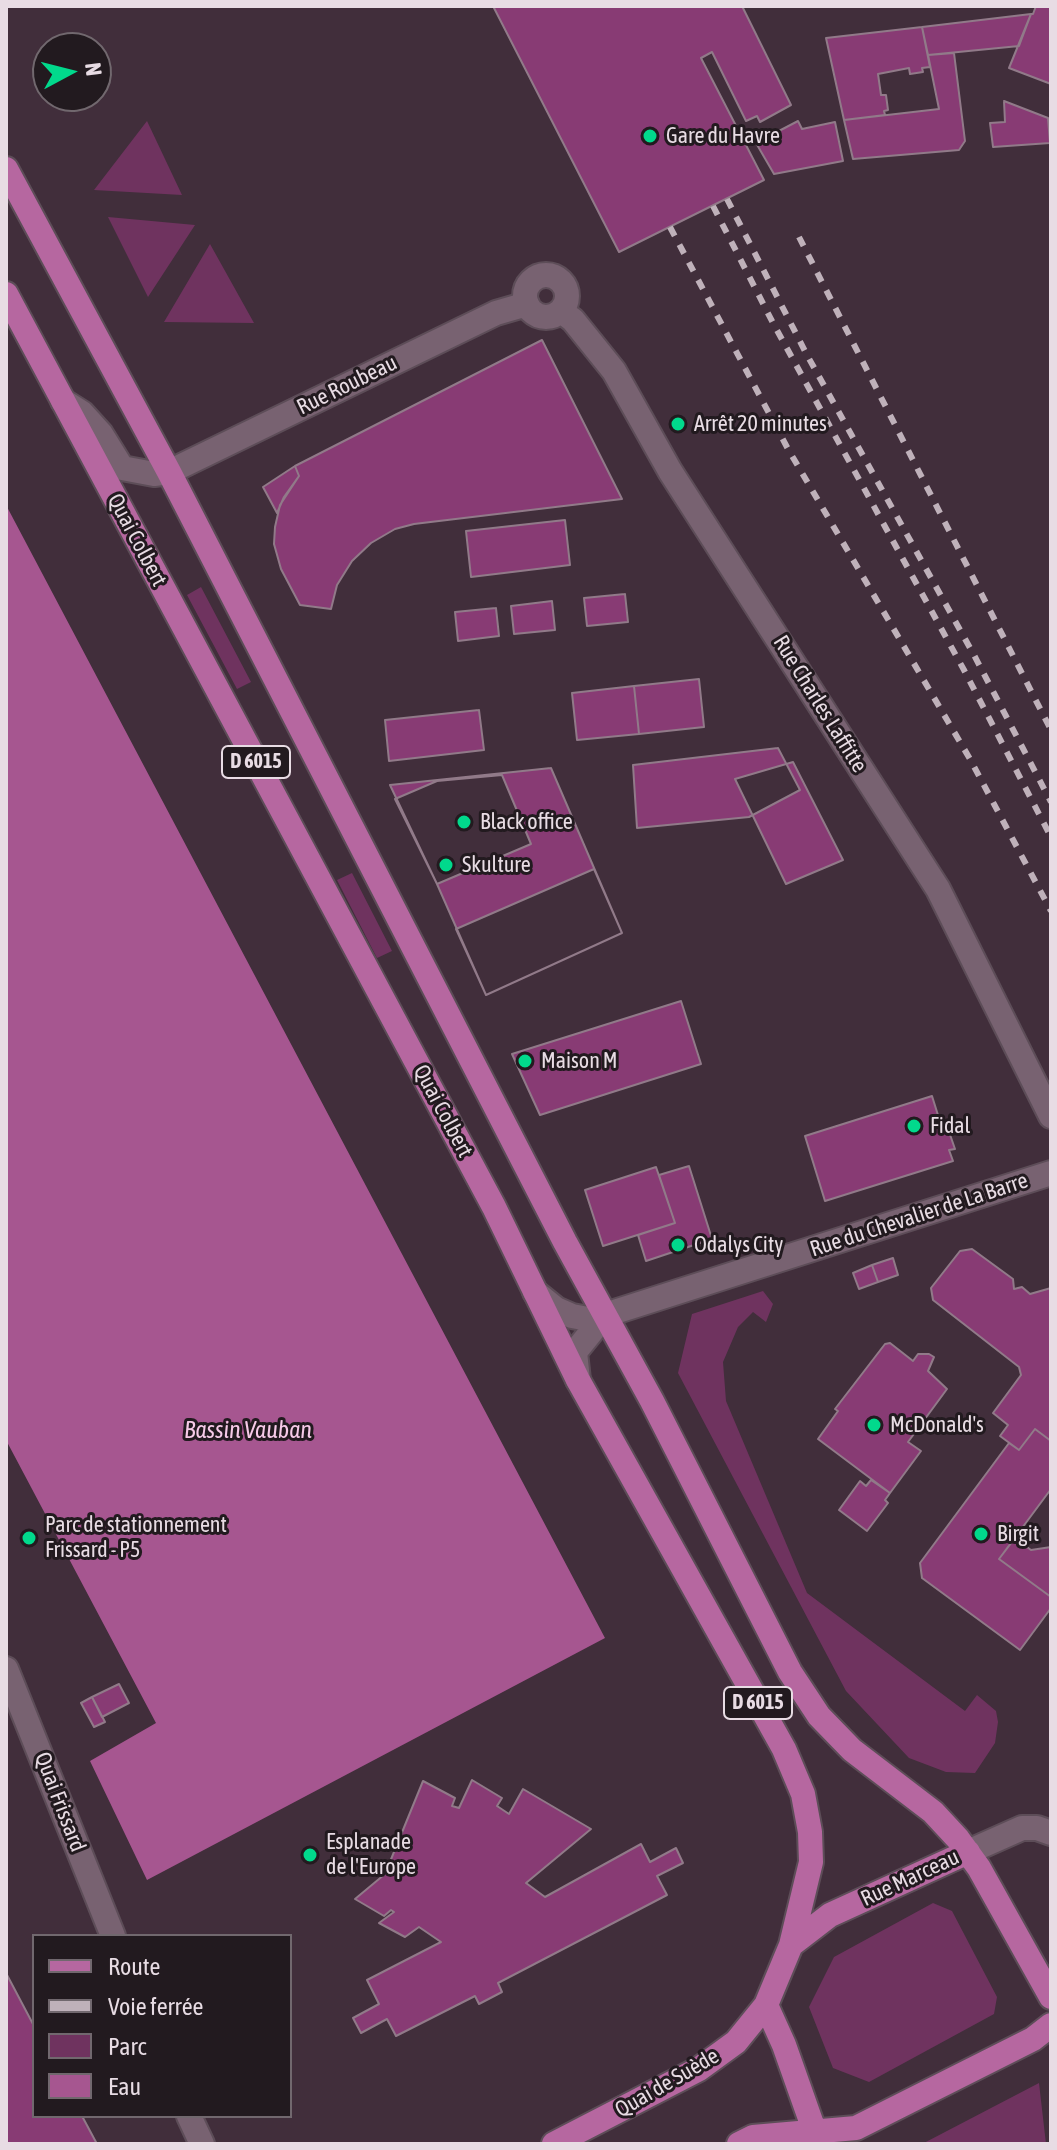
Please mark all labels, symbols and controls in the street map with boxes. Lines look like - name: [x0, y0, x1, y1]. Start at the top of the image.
- north arrow: [32, 32, 112, 112]
- text: N: [80, 61, 108, 77]
- place label: Gare du Havre: [666, 123, 780, 149]
- marker: Gare du Havre: [641, 127, 659, 145]
- street label: Rue Roubeau: [293, 349, 401, 421]
- place label: Arrêt 20 minutes: [694, 411, 827, 437]
- marker: Arrêt 20 minutes: [669, 415, 687, 433]
- street label: Quai Colbert: [102, 489, 172, 591]
- street label: Rue Charles Laffitte: [767, 631, 873, 777]
- road number: D 6015: [222, 746, 290, 778]
- place label: Black office: [480, 809, 573, 835]
- marker: Black office: [455, 813, 473, 831]
- place label: Skulture: [462, 852, 531, 878]
- marker: Skulture: [437, 856, 455, 874]
- place label: Maison M: [541, 1048, 618, 1074]
- marker: Maison M: [516, 1052, 534, 1070]
- street label: Quai Colbert: [408, 1060, 478, 1162]
- place label: Fidal: [930, 1113, 970, 1139]
- marker: Fidal: [905, 1117, 923, 1135]
- street label: Rue du Chevalier de La Barre: [807, 1167, 1031, 1263]
- place label: Odalys City: [694, 1232, 783, 1258]
- marker: Odalys City: [669, 1236, 687, 1254]
- place label: McDonald's: [890, 1412, 984, 1438]
- water label: Bassin Vauban: [184, 1416, 312, 1444]
- marker: McDonald's: [865, 1416, 883, 1434]
- place label: Parc de stationnement Frissard - P5: [45, 1512, 227, 1564]
- place label: Birgit: [997, 1521, 1039, 1547]
- marker: Birgit: [972, 1525, 990, 1543]
- marker: Parc de stationnement Frissard - P5: [20, 1529, 38, 1547]
- road number: D 6015: [724, 1687, 792, 1719]
- street label: Quai Frissard: [29, 1749, 91, 1855]
- place label: Esplanade de l'Europe: [326, 1829, 416, 1880]
- street label: Rue Marceau: [857, 1844, 963, 1912]
- marker: Esplanade de l'Europe: [301, 1846, 319, 1864]
- legend: [32, 1934, 292, 2118]
- text: Route: [108, 1953, 160, 1980]
- text: Voie ferrée: [108, 1993, 203, 2020]
- text: Parc: [108, 2033, 146, 2060]
- street label: Quai de Suède: [610, 2043, 724, 2123]
- text: Eau: [108, 2073, 141, 2100]

